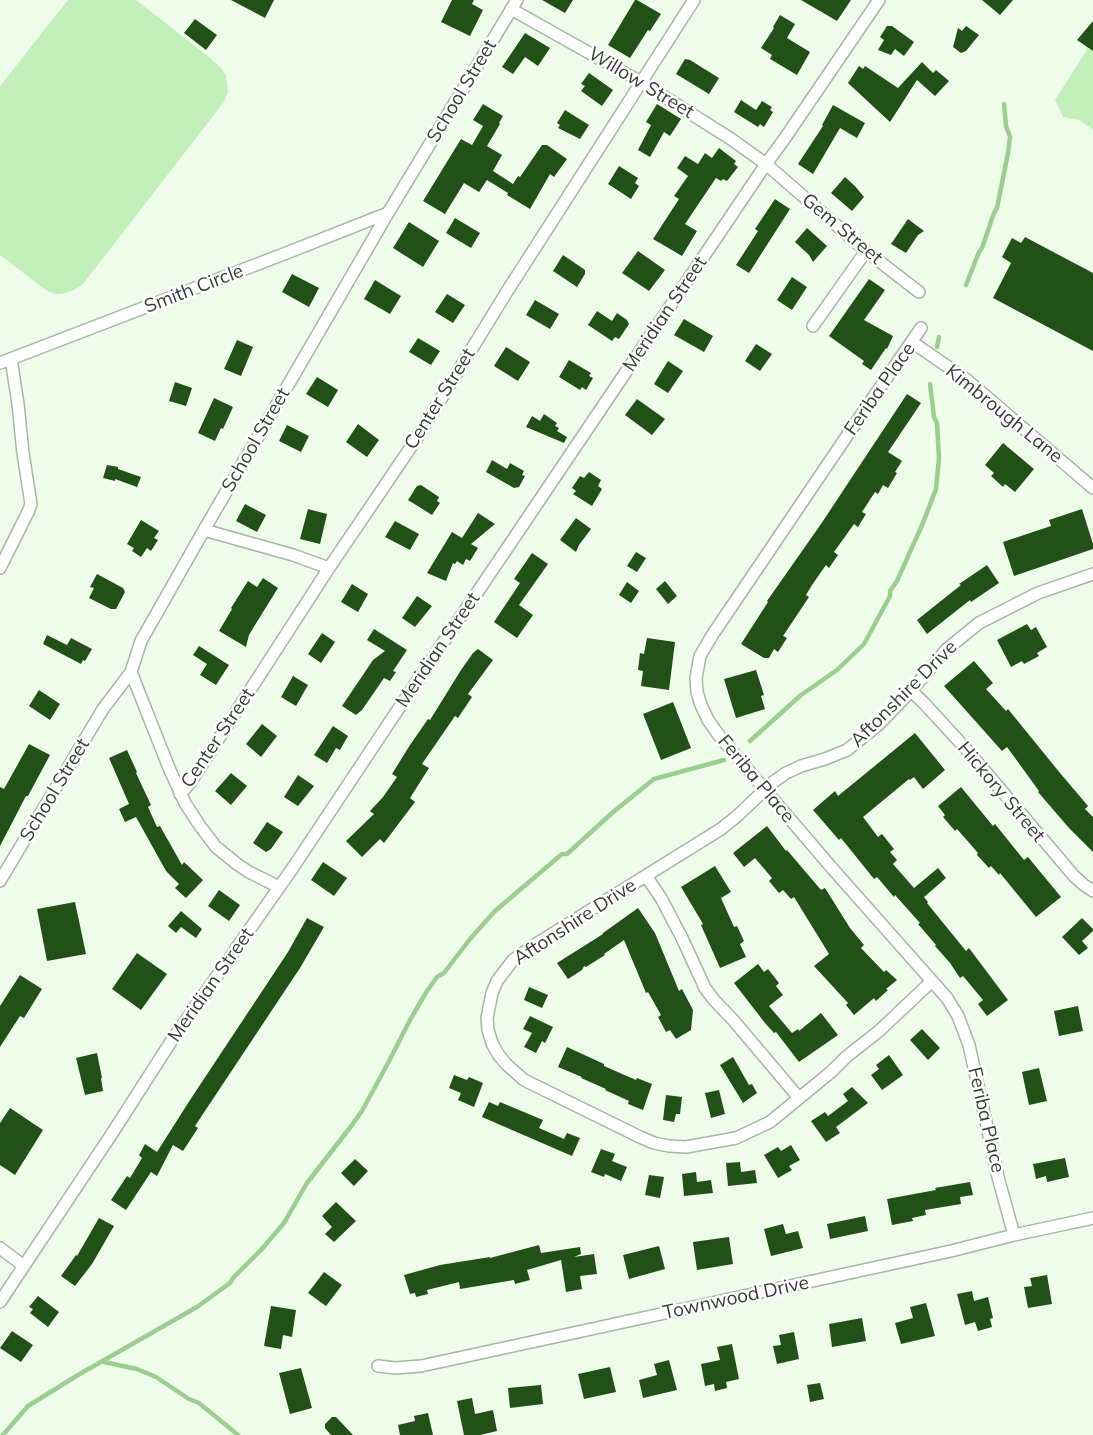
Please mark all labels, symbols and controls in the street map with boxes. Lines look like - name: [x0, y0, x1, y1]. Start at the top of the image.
- street label: School Street: [422, 35, 502, 147]
- street label: Willow Street: [584, 42, 698, 124]
- street label: Gem Street: [797, 189, 887, 269]
- street label: Meridian Street: [618, 252, 712, 376]
- street label: Smith Circle: [141, 260, 247, 318]
- street label: Feriba Place: [840, 338, 920, 440]
- street label: Center Street: [400, 344, 480, 454]
- street label: Kimbrough Lane: [941, 360, 1067, 468]
- street label: School Street: [217, 384, 295, 496]
- street label: Meridian Street: [391, 588, 485, 712]
- street label: Aftonshire Drive: [846, 636, 962, 752]
- street label: Center Street: [176, 684, 260, 792]
- street label: Feriba Place: [713, 730, 799, 828]
- street label: School Street: [15, 734, 95, 846]
- street label: Hickory Street: [952, 737, 1050, 847]
- street label: Aftonshire Drive: [510, 874, 640, 970]
- street label: Meridian Street: [163, 924, 259, 1046]
- street label: Feriba Place: [963, 1065, 1009, 1175]
- street label: Townwood Drive: [661, 1271, 811, 1325]

